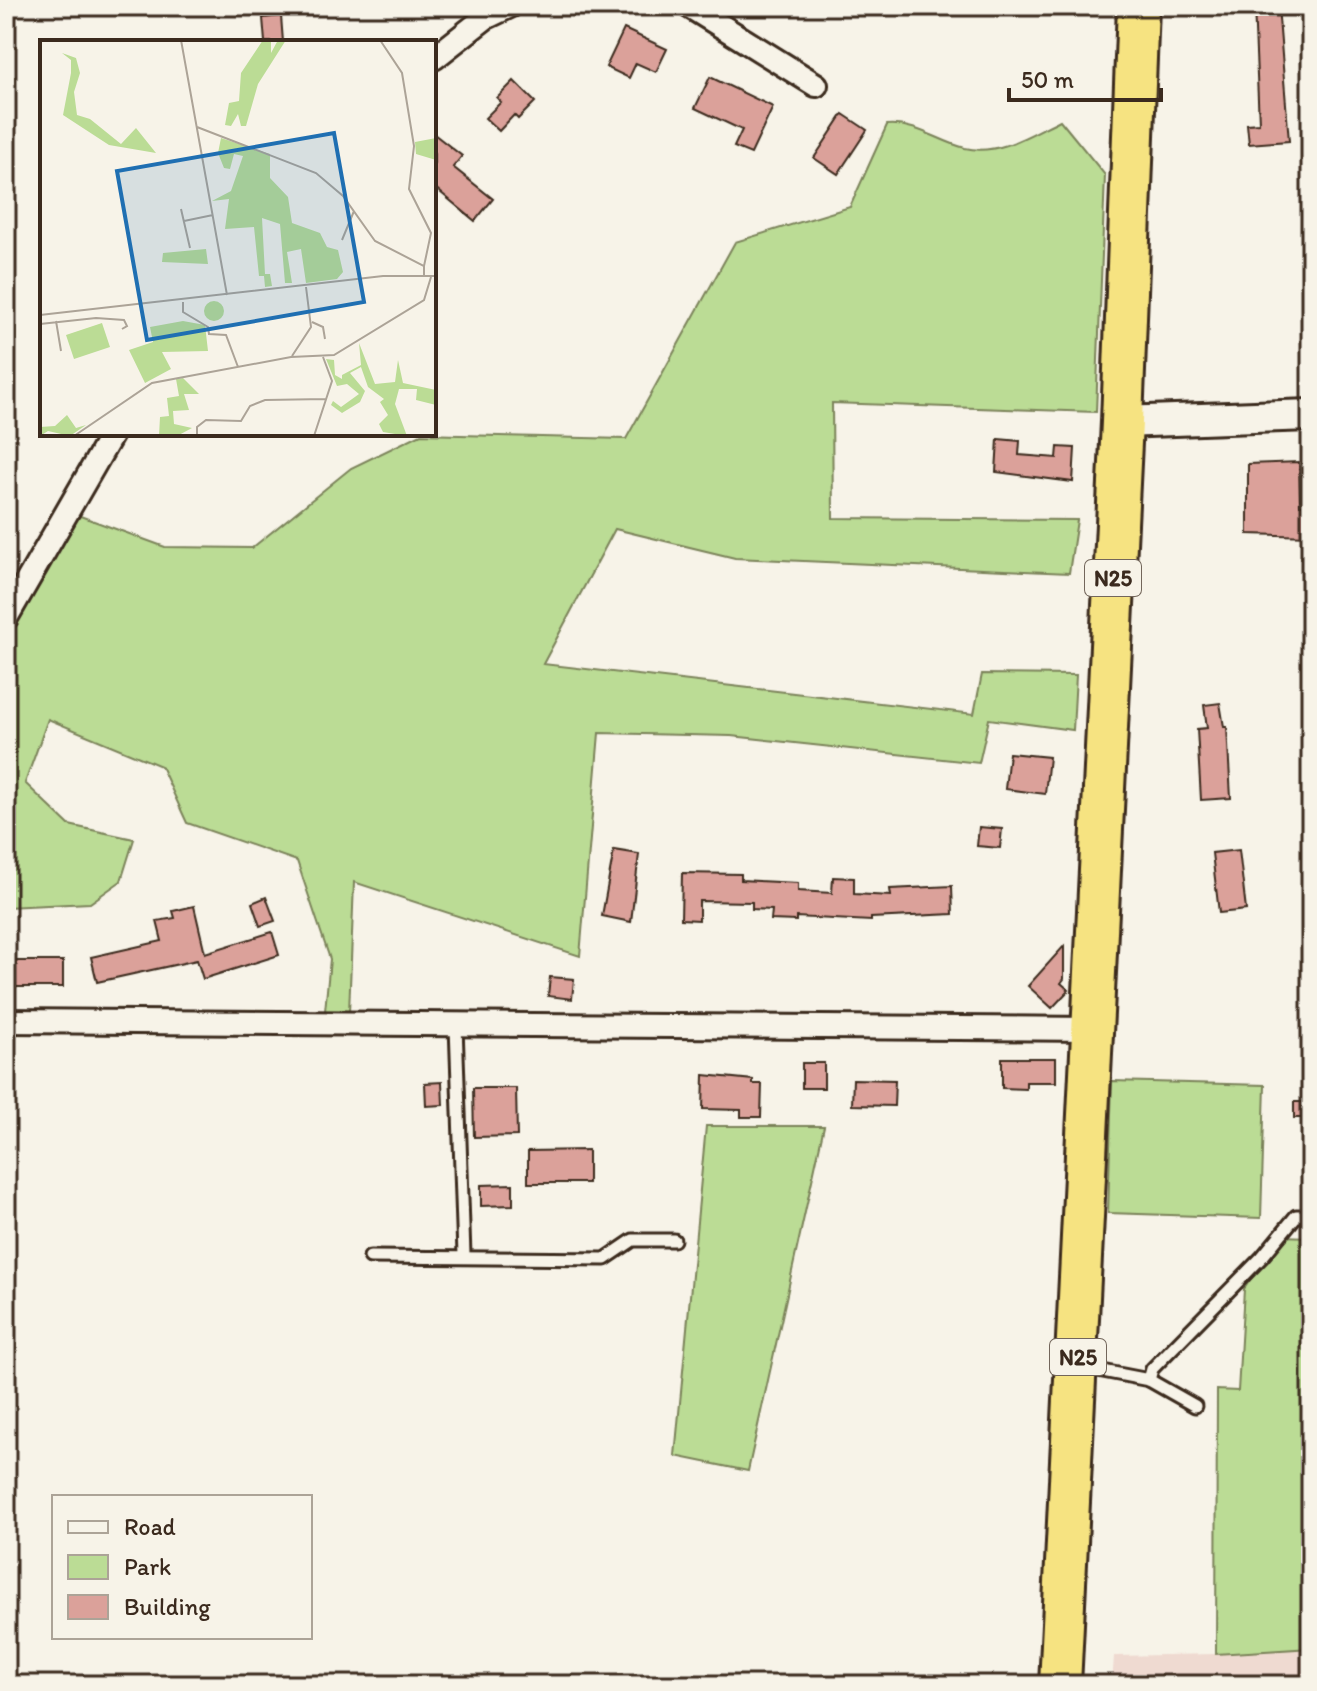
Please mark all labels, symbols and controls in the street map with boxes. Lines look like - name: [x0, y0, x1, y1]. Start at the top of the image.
- inset map: [40, 40, 436, 436]
- scale bar: [1009, 52, 1161, 102]
- text: 50 m: [1021, 65, 1074, 94]
- road number: N25: [1085, 560, 1141, 596]
- road number: N25: [1050, 1339, 1106, 1375]
- legend: [52, 1495, 312, 1639]
- text: Road: [124, 1512, 176, 1541]
- text: Park: [124, 1552, 171, 1581]
- text: Building: [124, 1592, 211, 1621]

